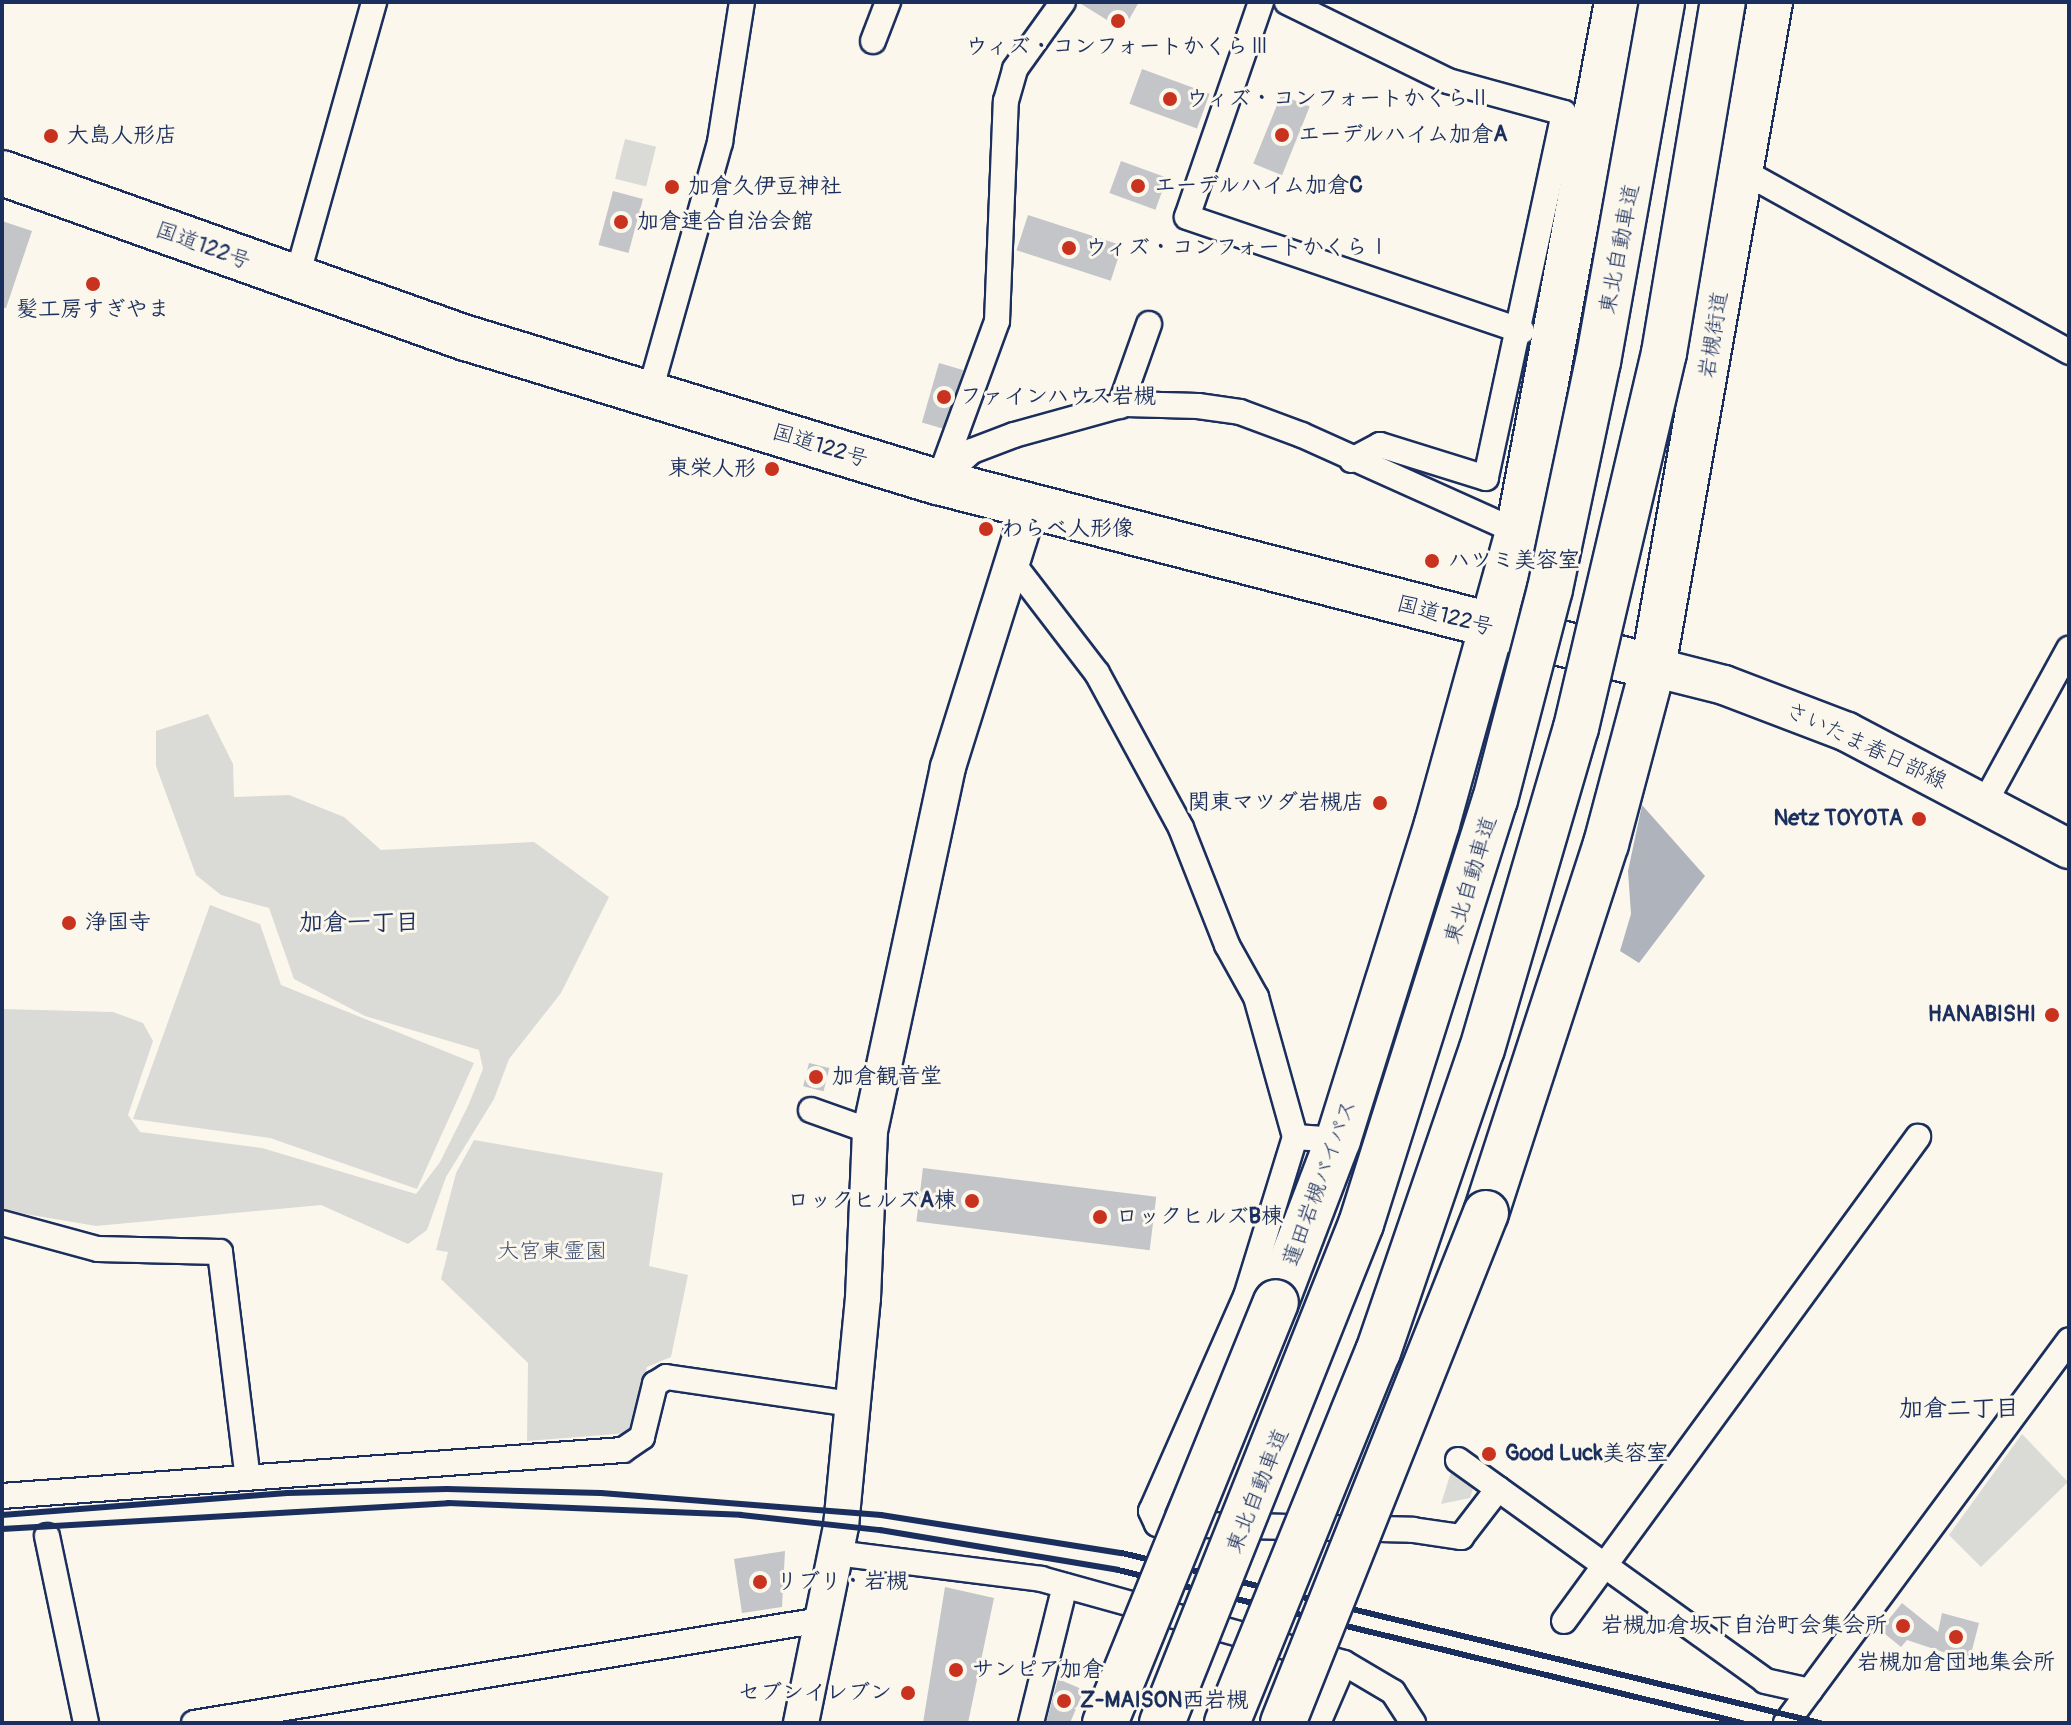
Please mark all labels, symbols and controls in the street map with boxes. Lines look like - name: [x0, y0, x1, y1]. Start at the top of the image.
- marker: ウィズ・コンフォートかくらⅢ: [1109, 12, 1127, 30]
- place label: ウィズ・コンフォートかくらⅢ: [964, 34, 1272, 60]
- place label: ウィズ・コンフォートかくらⅡ: [1186, 86, 1494, 112]
- marker: ウィズ・コンフォートかくらⅡ: [1161, 90, 1179, 108]
- place label: エーデルハイム加倉A: [1298, 122, 1510, 148]
- place label: 大島人形店: [67, 123, 177, 149]
- marker: エーデルハイム加倉A: [1273, 126, 1291, 144]
- marker: 大島人形店: [42, 127, 60, 145]
- place label: エーデルハイム加倉C: [1154, 173, 1365, 199]
- place label: 加倉久伊豆神社: [688, 174, 842, 200]
- marker: エーデルハイム加倉C: [1129, 177, 1147, 195]
- marker: 加倉久伊豆神社: [663, 178, 681, 196]
- street label: 東北自動車道: [1594, 182, 1646, 316]
- place label: 加倉連合自治会館: [637, 209, 813, 235]
- marker: 加倉連合自治会館: [612, 213, 630, 231]
- street label: 国道122号: [152, 217, 254, 275]
- place label: ウィズ・コンフォートかくらⅠ: [1085, 235, 1393, 261]
- marker: ウィズ・コンフォートかくらⅠ: [1060, 239, 1078, 257]
- marker: 髪工房すぎやま: [84, 275, 102, 293]
- street label: 岩槻街道: [1694, 289, 1734, 381]
- place label: 髪工房すぎやま: [16, 297, 170, 323]
- place label: ファインハウス岩槻: [960, 384, 1158, 410]
- marker: ファインハウス岩槻: [935, 388, 953, 406]
- street label: 国道122号: [769, 419, 871, 473]
- place label: 東栄人形: [668, 456, 756, 482]
- marker: 東栄人形: [763, 460, 781, 478]
- place label: わらべ人形像: [1002, 516, 1134, 542]
- marker: わらべ人形像: [977, 520, 995, 538]
- place label: ハツミ美容室: [1448, 548, 1580, 574]
- marker: ハツミ美容室: [1423, 552, 1441, 570]
- street label: 国道122号: [1394, 590, 1496, 642]
- street label: さいたま春日部線: [1781, 697, 1951, 795]
- place label: 関東マツダ岩槻店: [1188, 790, 1364, 816]
- marker: 関東マツダ岩槻店: [1371, 794, 1389, 812]
- place label: Netz TOYOTA: [1773, 806, 1903, 832]
- marker: Netz TOYOTA: [1910, 810, 1928, 828]
- street label: 東北自動車道: [1439, 813, 1503, 947]
- district label: 加倉一丁目: [299, 909, 419, 937]
- place label: 浄国寺: [85, 910, 151, 936]
- marker: 浄国寺: [60, 914, 78, 932]
- place label: HANABISHI: [1928, 1002, 2036, 1028]
- marker: HANABISHI: [2043, 1006, 2061, 1024]
- place label: 加倉観音堂: [832, 1064, 942, 1090]
- marker: 加倉観音堂: [807, 1068, 825, 1086]
- street label: 蓮田岩槻バイパス: [1277, 1096, 1363, 1270]
- place label: ロックヒルズA棟: [788, 1188, 956, 1214]
- marker: ロックヒルズA棟: [963, 1192, 981, 1210]
- place label: ロックヒルズB棟: [1116, 1204, 1282, 1230]
- marker: ロックヒルズB棟: [1091, 1208, 1109, 1226]
- park label: 大宮東霊園: [497, 1239, 607, 1265]
- district label: 加倉二丁目: [1899, 1395, 2019, 1423]
- street label: 東北自動車道: [1221, 1425, 1295, 1557]
- place label: Good Luck美容室: [1505, 1441, 1669, 1467]
- marker: Good Luck美容室: [1480, 1445, 1498, 1463]
- place label: リブリ・岩槻: [776, 1569, 908, 1595]
- marker: リブリ・岩槻: [751, 1573, 769, 1591]
- place label: 岩槻加倉坂下自治町会集会所: [1601, 1613, 1887, 1639]
- marker: 岩槻加倉坂下自治町会集会所: [1894, 1617, 1912, 1635]
- marker: 岩槻加倉団地集会所: [1947, 1628, 1965, 1646]
- place label: 岩槻加倉団地集会所: [1857, 1650, 2055, 1676]
- place label: サンピア加倉: [972, 1657, 1104, 1683]
- marker: サンピア加倉: [947, 1661, 965, 1679]
- place label: セブンイレブン: [738, 1680, 892, 1706]
- marker: セブンイレブン: [899, 1684, 917, 1702]
- place label: Z-MAISON西岩槻: [1080, 1688, 1248, 1714]
- marker: Z-MAISON西岩槻: [1055, 1692, 1073, 1710]

